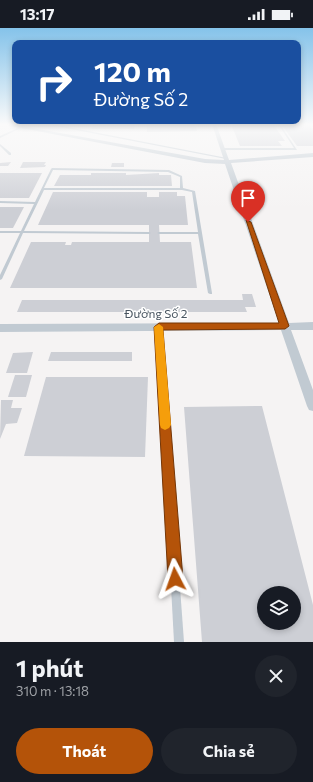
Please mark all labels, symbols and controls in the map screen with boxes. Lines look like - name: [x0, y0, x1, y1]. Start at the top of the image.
- text: 13:17: [20, 5, 55, 23]
- text: 120 m: [94, 54, 171, 88]
- icon: right: [28, 56, 80, 108]
- text: Đường Số 2: [94, 88, 188, 110]
- pin: [231, 181, 265, 222]
- icon: arrive: [237, 187, 259, 209]
- street label: Đường Số 2: [124, 306, 188, 320]
- position arrow: [154, 558, 196, 600]
- map controls: [257, 586, 301, 630]
- button: layers: [257, 586, 301, 630]
- text: 1 phút: [16, 653, 83, 682]
- button: close: [255, 655, 297, 697]
- text: 310 m · 13:18: [16, 683, 89, 699]
- button: Thoát: [16, 728, 153, 774]
- button: Chia sẻ: [161, 728, 297, 774]

